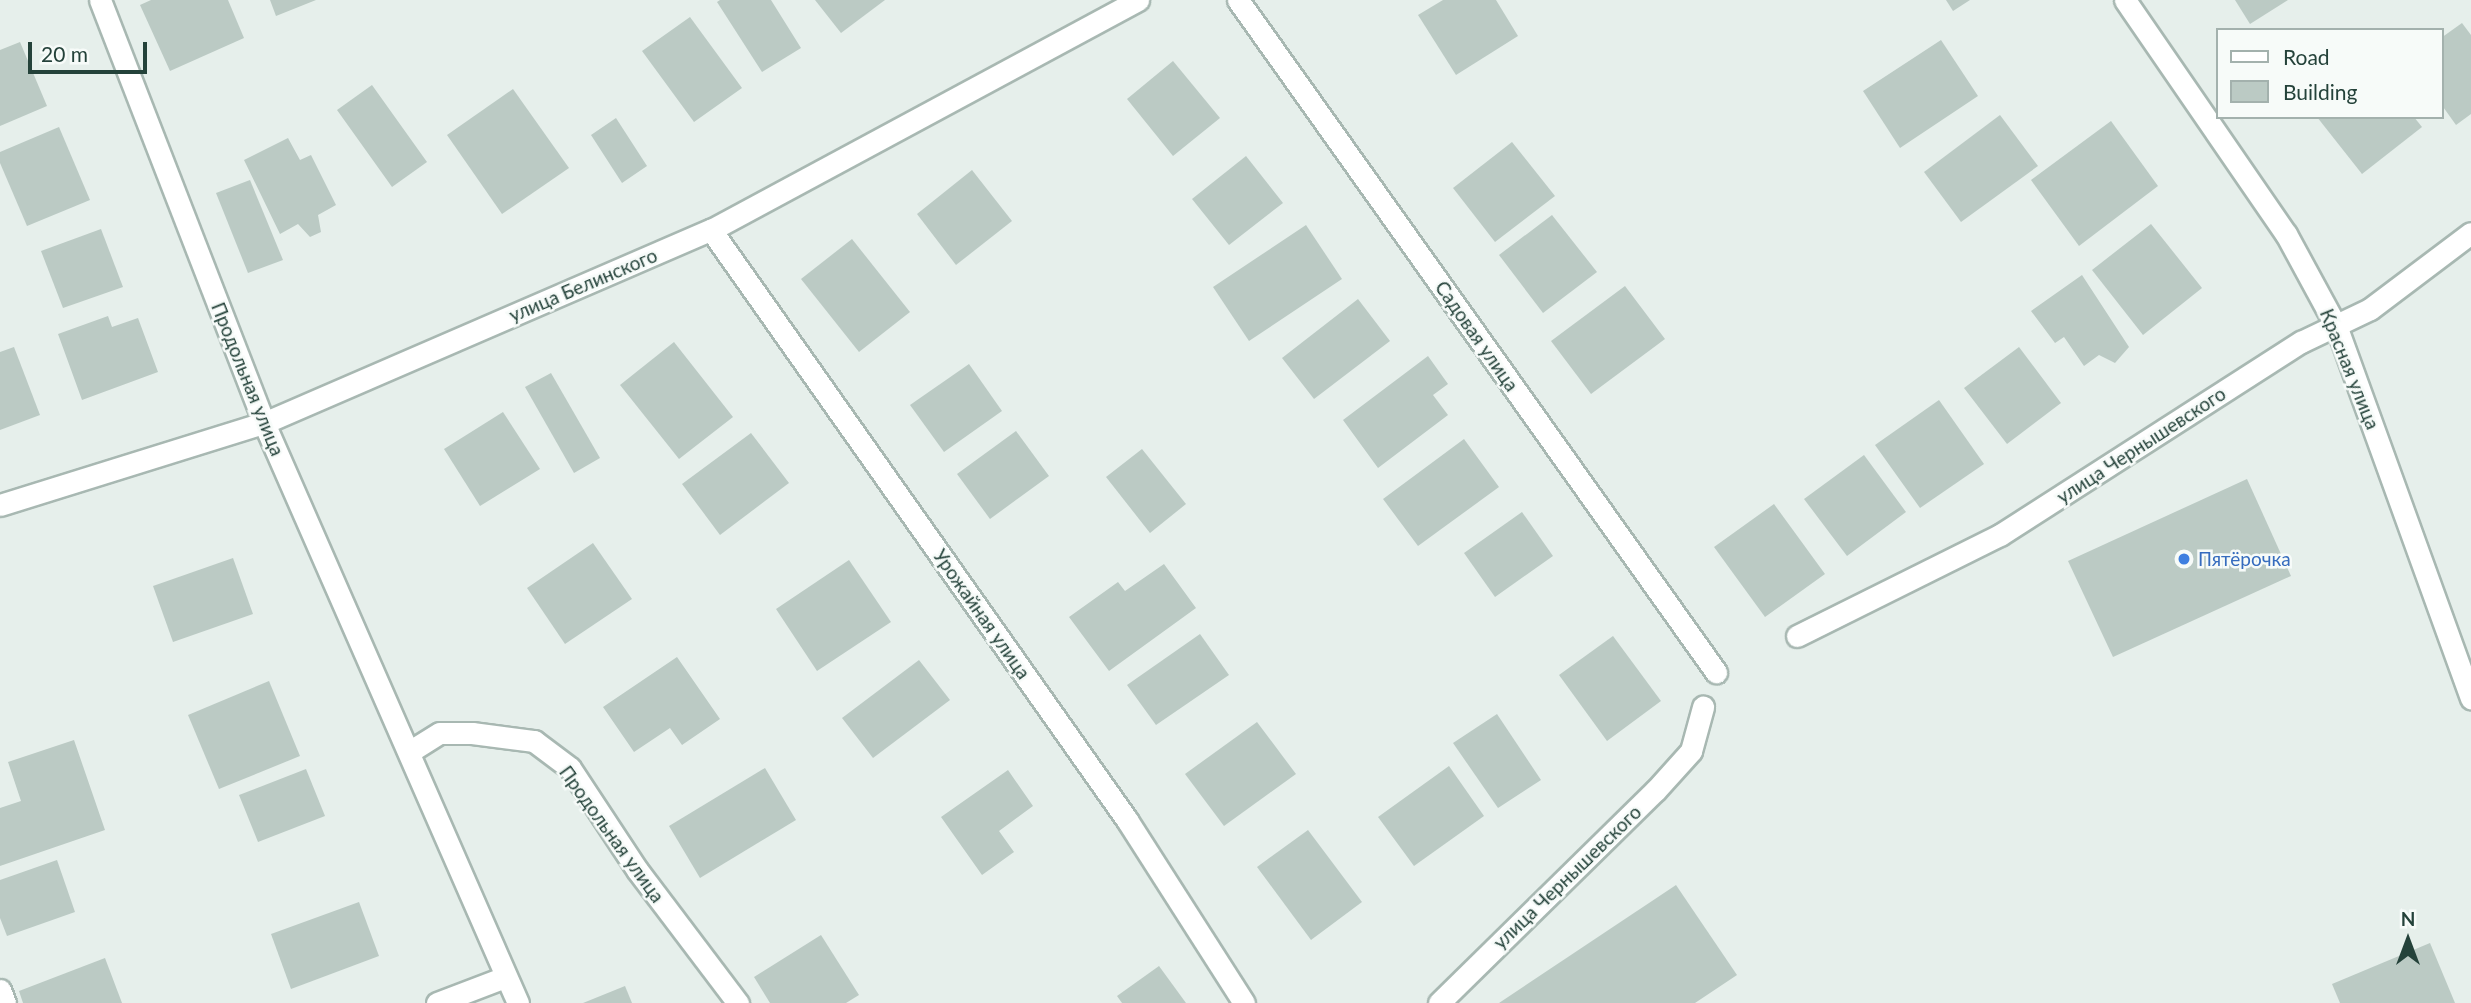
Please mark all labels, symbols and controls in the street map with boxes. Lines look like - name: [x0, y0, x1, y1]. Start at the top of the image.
- scale bar: [32, 28, 150, 72]
- legend: [2216, 28, 2443, 119]
- text: 20 m: [41, 41, 88, 66]
- text: Road: [2283, 44, 2330, 69]
- text: Building: [2283, 79, 2358, 104]
- street label: улица Белинского: [505, 243, 661, 327]
- street label: Садовая улица: [1431, 276, 1523, 396]
- street label: Продольная улица: [207, 299, 289, 459]
- street label: Красная улица: [2315, 305, 2385, 433]
- street label: улица Чернышевского: [2052, 382, 2230, 508]
- street label: Урожайная улица: [929, 545, 1035, 683]
- place label: Пятёрочка: [2198, 548, 2291, 570]
- marker: Пятёрочка: [2176, 551, 2192, 567]
- street label: Продольная улица: [555, 761, 669, 907]
- street label: улица Чернышевского: [1488, 800, 1646, 954]
- north arrow: [2373, 905, 2443, 975]
- text: N: [2401, 907, 2415, 930]

